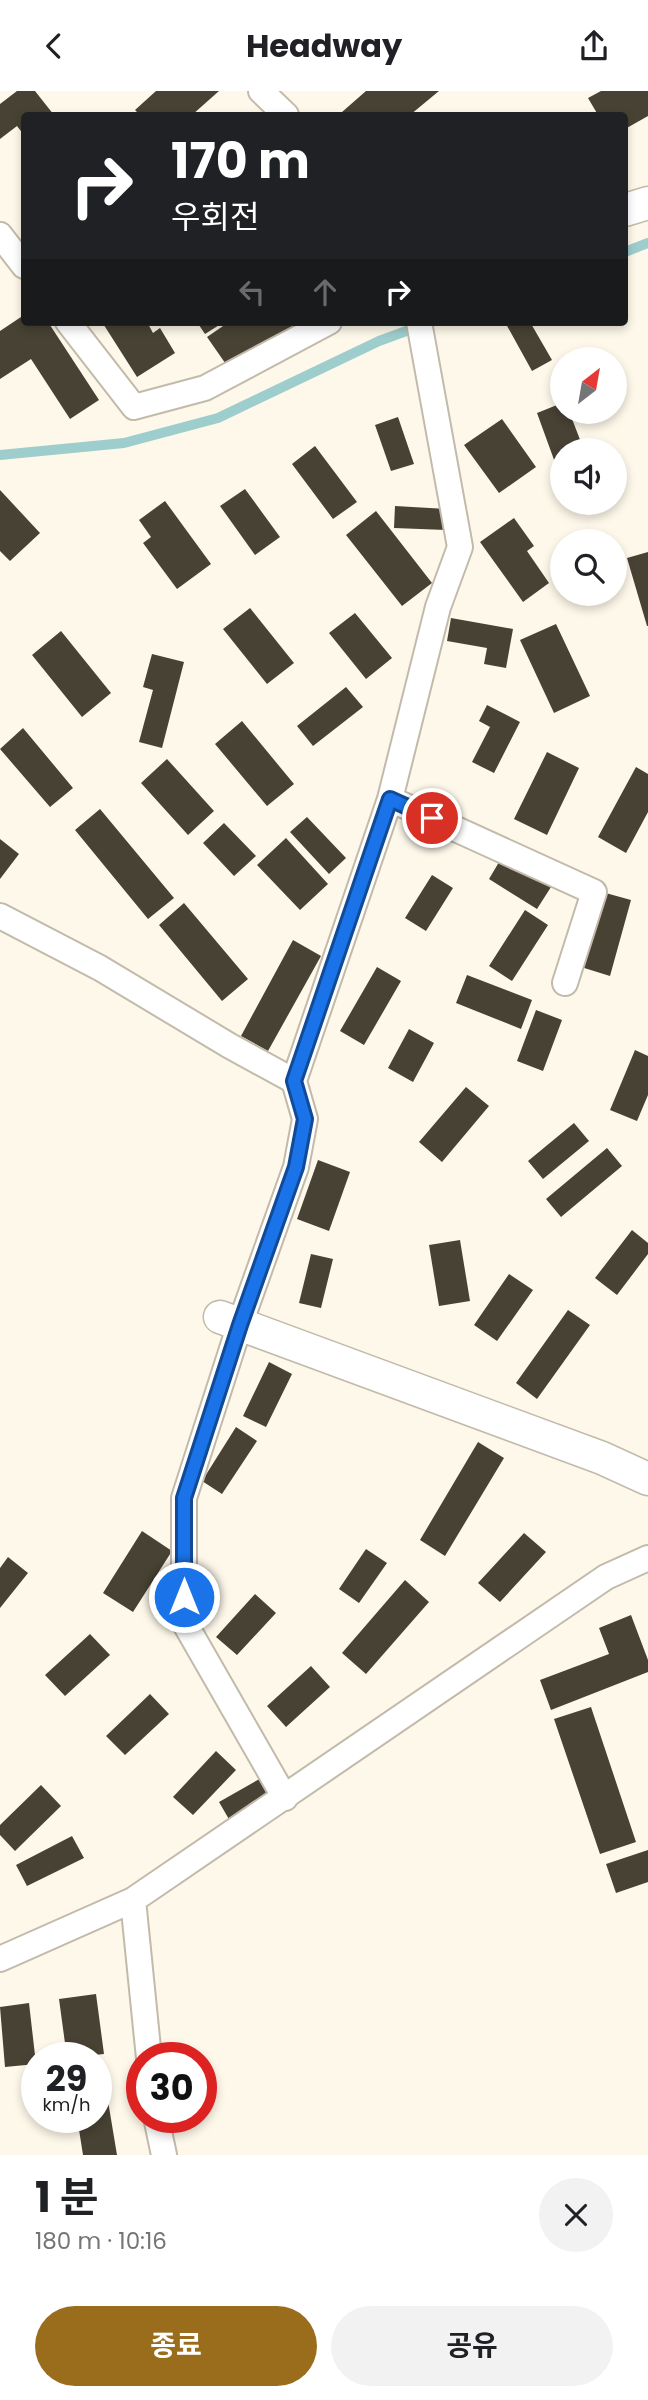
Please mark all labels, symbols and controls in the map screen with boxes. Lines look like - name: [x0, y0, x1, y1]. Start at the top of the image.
- text: Headway: [246, 23, 402, 68]
- icon: back: [35, 27, 73, 65]
- icon: share: [575, 27, 613, 65]
- text: 170 m: [171, 127, 310, 195]
- icon: right: [56, 140, 147, 231]
- text: 우회전: [171, 194, 259, 239]
- icon: left: [233, 273, 271, 311]
- icon: ahead: [306, 273, 344, 311]
- icon: right: [379, 273, 417, 311]
- north arrow: [550, 347, 626, 423]
- map controls: [550, 347, 627, 606]
- button: sound: [550, 438, 627, 515]
- button: search: [550, 529, 627, 606]
- pin: [402, 788, 462, 848]
- icon: arrive: [413, 799, 451, 837]
- position arrow: [147, 1560, 221, 1634]
- speed limit sign: 30: [126, 2042, 217, 2133]
- text: 29: [46, 2054, 87, 2103]
- text: km/h: [43, 2092, 90, 2117]
- text: 1 분: [35, 2168, 98, 2227]
- button: close: [539, 2178, 613, 2252]
- text: 180 m · 10:16: [35, 2225, 167, 2257]
- button: 종료: [35, 2306, 317, 2386]
- button: 공유: [331, 2306, 613, 2386]

